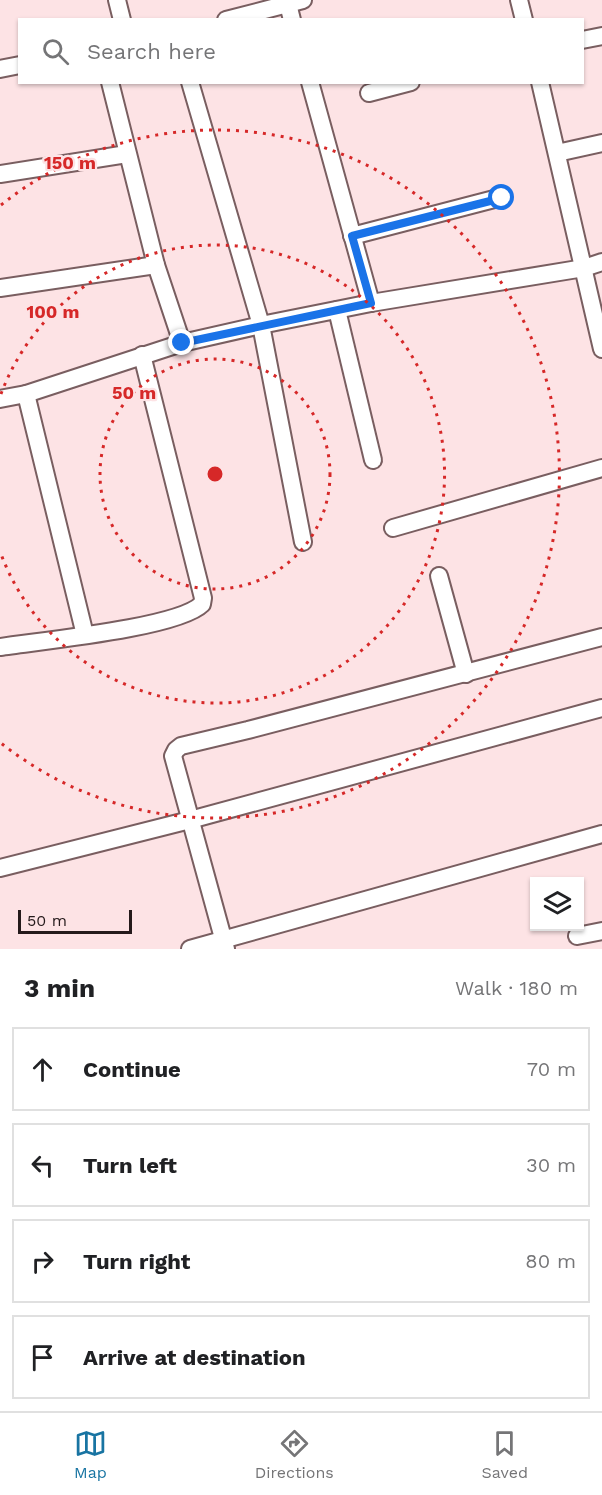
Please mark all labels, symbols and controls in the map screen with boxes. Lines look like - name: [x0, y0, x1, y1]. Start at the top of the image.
- search box: [18, 18, 584, 84]
- icon: search: [39, 35, 72, 68]
- text: Search here: [87, 39, 216, 64]
- text: 150 m: [44, 152, 96, 173]
- route start: [488, 184, 514, 210]
- text: 100 m: [26, 301, 80, 322]
- route end: [168, 329, 194, 355]
- text: 50 m: [112, 382, 156, 403]
- centre of rings: [205, 464, 225, 484]
- map controls: [530, 877, 584, 931]
- button: layers: [530, 877, 584, 931]
- scale bar: [18, 907, 132, 934]
- text: 50 m: [27, 911, 67, 930]
- text: 3 min: [24, 973, 95, 1003]
- text: Walk · 180 m: [455, 976, 578, 1000]
- icon: ahead: [26, 1053, 59, 1086]
- text: Continue: [83, 1057, 181, 1082]
- text: 70 m: [527, 1057, 576, 1081]
- icon: left: [26, 1149, 59, 1182]
- text: Turn left: [83, 1153, 177, 1178]
- text: 30 m: [526, 1153, 576, 1177]
- icon: right: [26, 1245, 59, 1278]
- text: Turn right: [83, 1249, 190, 1274]
- text: 80 m: [525, 1249, 576, 1273]
- icon: arrive: [26, 1341, 59, 1374]
- text: Arrive at destination: [83, 1345, 306, 1370]
- tab: Map: [74, 1427, 107, 1482]
- tab: Directions: [255, 1427, 334, 1482]
- tab: Saved: [482, 1427, 528, 1482]

